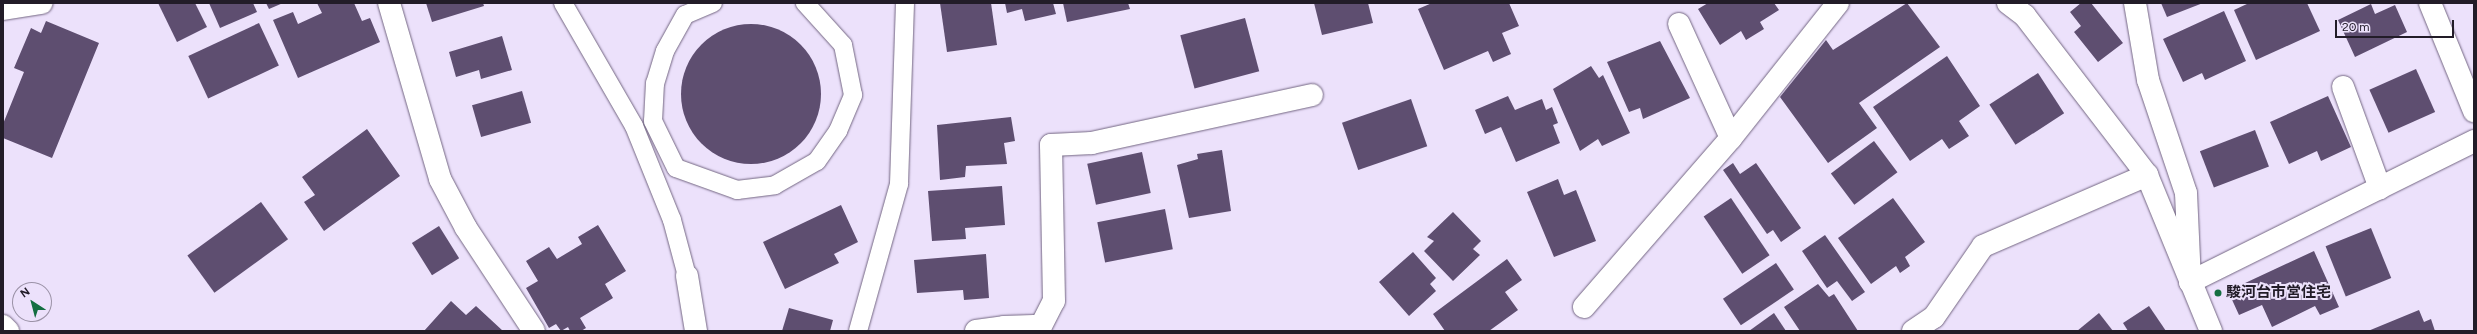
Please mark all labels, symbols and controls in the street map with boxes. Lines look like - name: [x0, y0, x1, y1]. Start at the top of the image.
- scale bar: [2337, 12, 2456, 38]
- text: 20 m: [2342, 20, 2370, 34]
- north arrow: [12, 282, 52, 322]
- place label: 駿河台市営住宅: [2226, 284, 2331, 302]
- text: N: [18, 285, 32, 300]
- marker: 駿河台市営住宅: [2213, 288, 2223, 298]

